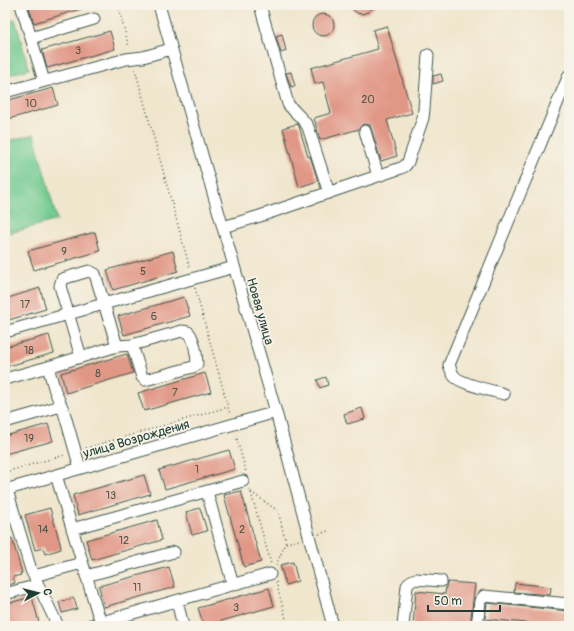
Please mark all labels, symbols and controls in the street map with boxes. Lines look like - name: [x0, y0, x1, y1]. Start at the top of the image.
- house number: 3: [75, 44, 81, 57]
- house number: 20: [361, 93, 375, 106]
- house number: 10: [25, 97, 37, 110]
- house number: 9: [61, 245, 67, 258]
- house number: 5: [140, 265, 146, 278]
- street label: Новая улица: [243, 276, 277, 347]
- house number: 17: [20, 298, 30, 311]
- house number: 6: [151, 310, 157, 323]
- house number: 18: [24, 344, 34, 357]
- house number: 8: [95, 367, 101, 380]
- house number: 7: [172, 386, 178, 399]
- street label: улица Возрождения: [80, 416, 191, 462]
- house number: 19: [24, 432, 34, 445]
- house number: 1: [195, 463, 199, 476]
- house number: 13: [106, 489, 116, 502]
- house number: 14: [38, 523, 49, 536]
- house number: 2: [239, 523, 245, 536]
- house number: 12: [119, 534, 129, 547]
- north arrow: [18, 573, 58, 613]
- house number: 11: [133, 581, 141, 594]
- scale bar: [428, 587, 500, 613]
- text: С: [41, 588, 54, 596]
- text: 50 m: [434, 594, 462, 609]
- house number: 3: [233, 601, 239, 614]

